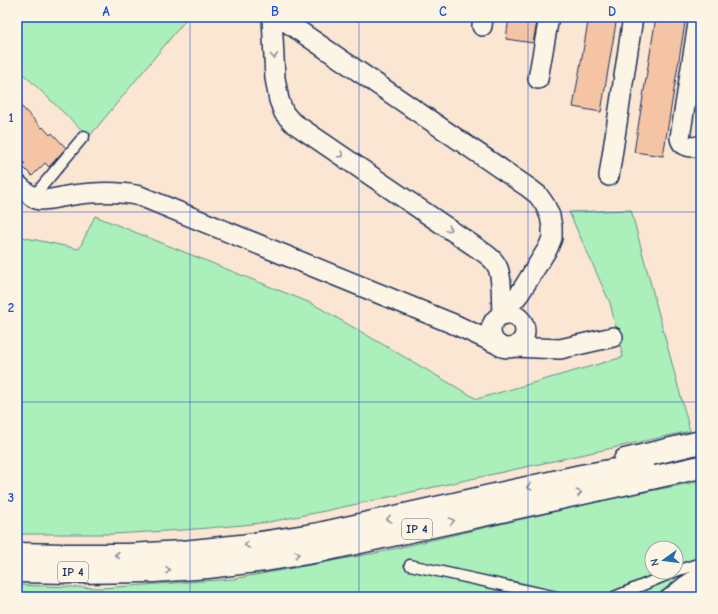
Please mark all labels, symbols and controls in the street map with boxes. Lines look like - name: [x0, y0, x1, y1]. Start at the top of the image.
- text: A: [102, 4, 110, 19]
- text: B: [271, 4, 279, 19]
- text: C: [439, 4, 447, 19]
- text: D: [608, 4, 616, 19]
- one-way arrow: [270, 53, 279, 59]
- text: 1: [8, 110, 14, 125]
- one-way arrow: [337, 150, 344, 158]
- one-way arrow: [444, 224, 451, 231]
- text: 2: [8, 300, 14, 315]
- one-way arrow: [526, 483, 532, 491]
- text: 3: [8, 490, 14, 505]
- one-way arrow: [576, 490, 582, 498]
- one-way arrow: [385, 515, 392, 523]
- one-way arrow: [449, 518, 455, 526]
- road number: IP 4: [402, 519, 432, 539]
- one-way arrow: [244, 540, 250, 549]
- north arrow: [644, 540, 684, 580]
- one-way arrow: [114, 551, 120, 559]
- one-way arrow: [294, 551, 300, 559]
- text: N: [648, 557, 662, 567]
- road number: IP 4: [58, 562, 88, 582]
- one-way arrow: [165, 566, 171, 575]

